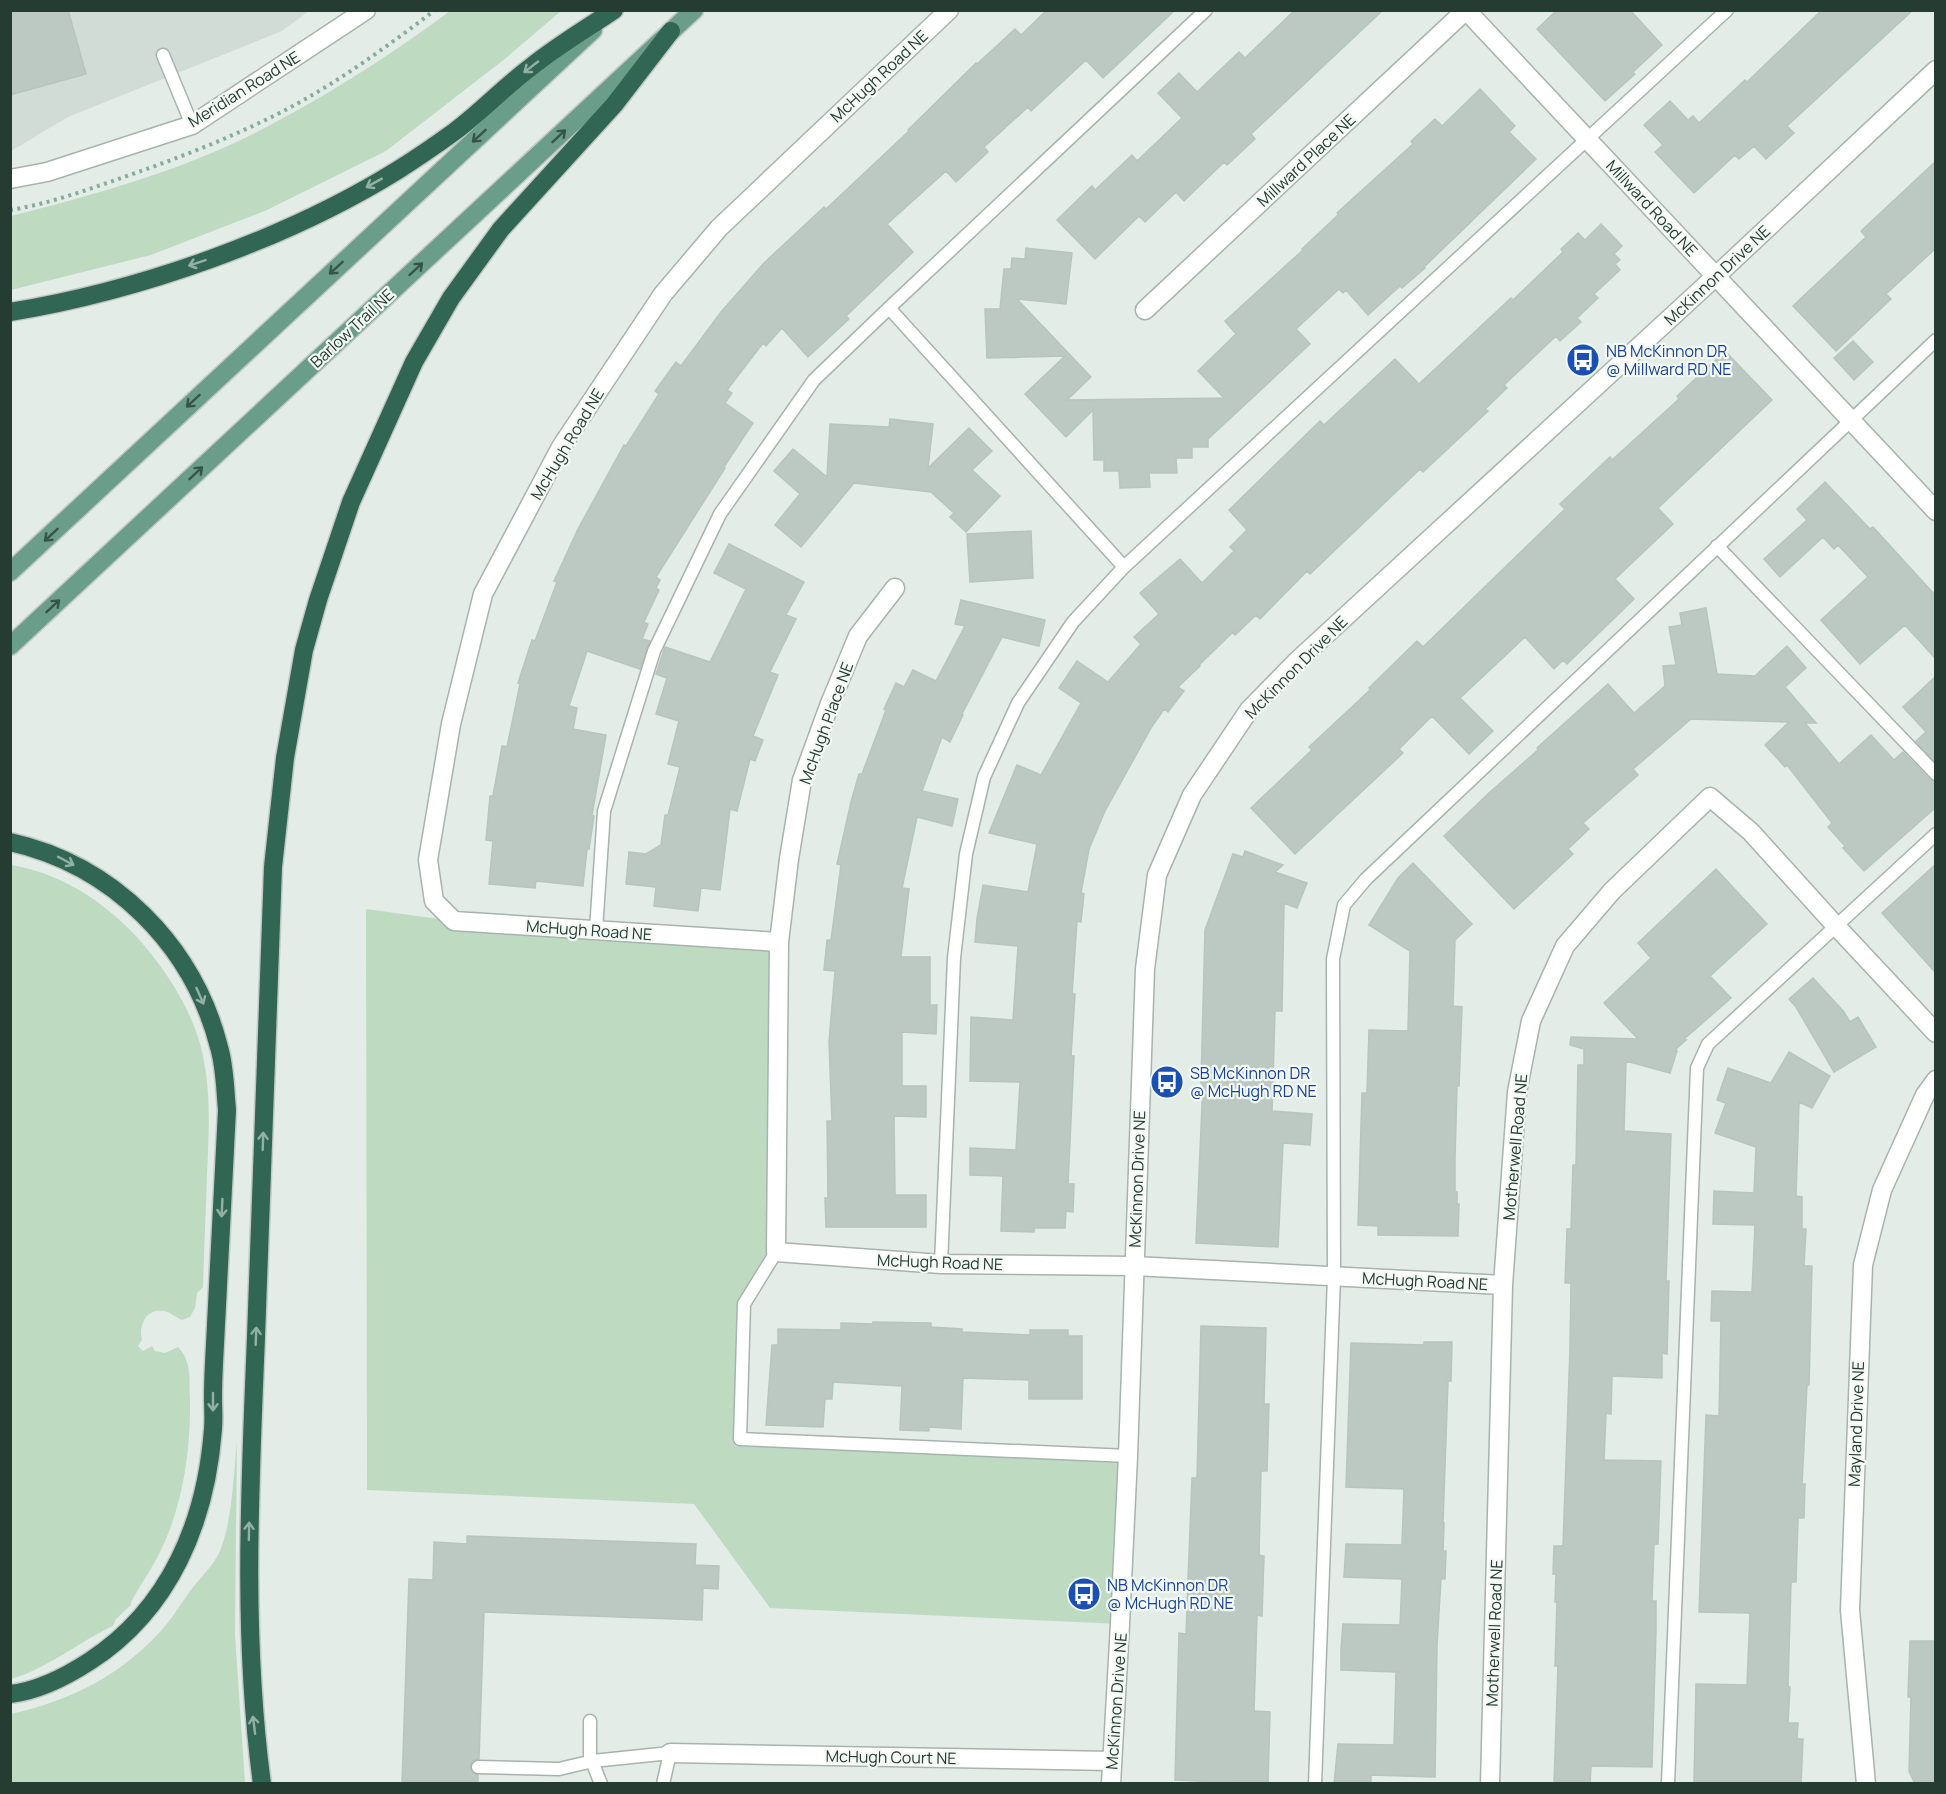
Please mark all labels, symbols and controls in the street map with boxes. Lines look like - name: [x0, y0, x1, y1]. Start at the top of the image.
- street label: McHugh Road NE: [825, 25, 933, 127]
- street label: Meridian Road NE: [184, 46, 304, 132]
- one-way arrow: [523, 61, 539, 74]
- street label: Millward Place NE: [1252, 109, 1360, 211]
- one-way arrow: [471, 129, 486, 143]
- one-way arrow: [551, 129, 566, 143]
- street label: Millward Road NE: [1601, 155, 1703, 261]
- one-way arrow: [366, 177, 383, 189]
- street label: McKinnon Drive NE: [1659, 220, 1775, 330]
- one-way arrow: [188, 259, 207, 270]
- one-way arrow: [328, 261, 343, 276]
- one-way arrow: [408, 262, 423, 276]
- street label: Barlow Trail NE: [305, 284, 399, 372]
- place label: NB McKinnon DR @ Millward RD NE: [1606, 340, 1731, 380]
- bus stop icon: NB McKinnon DR @ Millward RD NE: [1565, 342, 1601, 378]
- street label: McHugh Road NE: [525, 384, 609, 504]
- one-way arrow: [186, 394, 201, 408]
- one-way arrow: [188, 466, 203, 480]
- one-way arrow: [43, 527, 58, 542]
- one-way arrow: [46, 599, 61, 613]
- street label: McKinnon Drive NE: [1240, 611, 1352, 723]
- street label: McHugh Place NE: [794, 659, 858, 787]
- one-way arrow: [57, 855, 74, 867]
- street label: McHugh Road NE: [525, 915, 653, 945]
- one-way arrow: [195, 986, 207, 1004]
- place label: SB McKinnon DR @ McHugh RD NE: [1190, 1062, 1317, 1102]
- bus stop icon: SB McKinnon DR @ McHugh RD NE: [1149, 1064, 1185, 1100]
- street label: Motherwell Road NE: [1498, 1073, 1532, 1221]
- street label: McKinnon Drive NE: [1124, 1110, 1150, 1248]
- one-way arrow: [258, 1131, 269, 1151]
- one-way arrow: [217, 1197, 228, 1217]
- street label: McHugh Road NE: [877, 1249, 1003, 1275]
- street label: McHugh Road NE: [1361, 1267, 1489, 1295]
- one-way arrow: [250, 1326, 261, 1346]
- street label: Mayland Drive NE: [1843, 1361, 1869, 1487]
- one-way arrow: [207, 1392, 219, 1412]
- one-way arrow: [243, 1521, 255, 1541]
- street label: Motherwell Road NE: [1480, 1559, 1508, 1707]
- place label: NB McKinnon DR @ McHugh RD NE: [1107, 1574, 1234, 1614]
- bus stop icon: NB McKinnon DR @ McHugh RD NE: [1066, 1576, 1102, 1612]
- street label: McKinnon Drive NE: [1100, 1632, 1132, 1770]
- one-way arrow: [249, 1716, 260, 1736]
- street label: McHugh Court NE: [825, 1745, 957, 1769]

